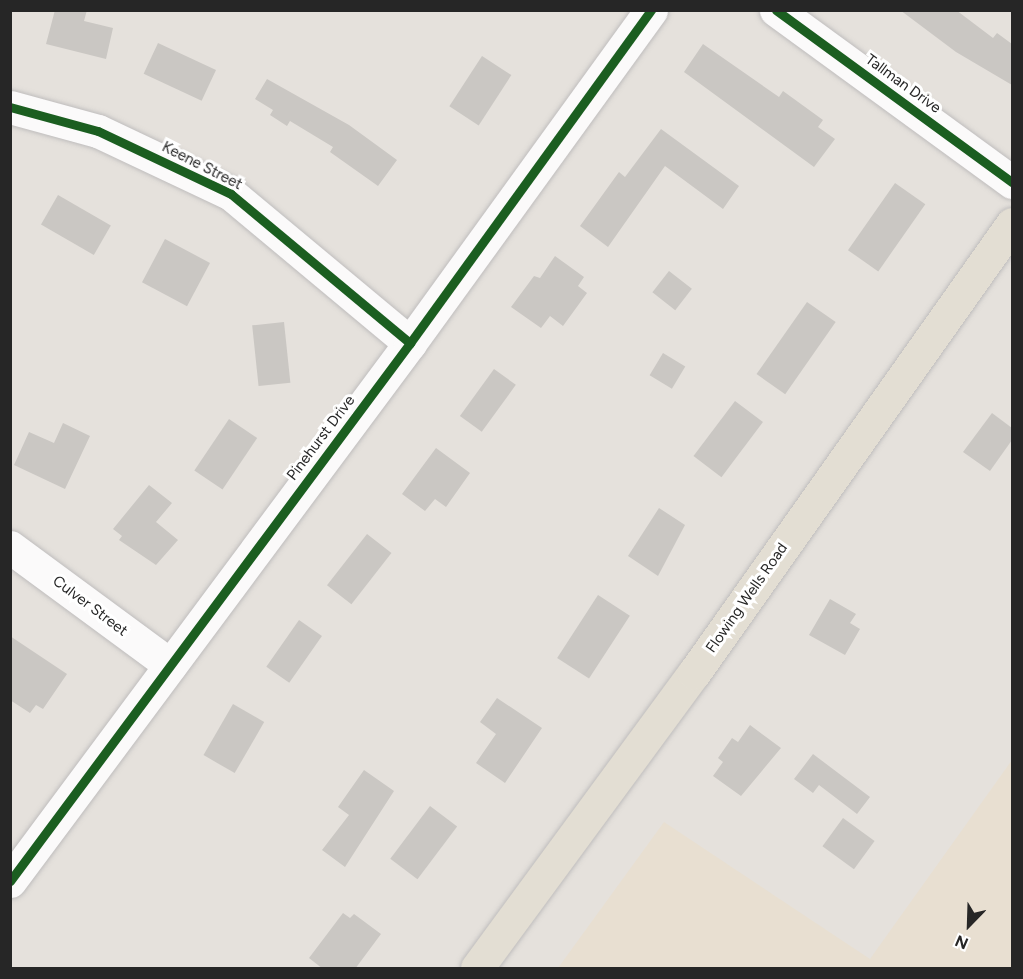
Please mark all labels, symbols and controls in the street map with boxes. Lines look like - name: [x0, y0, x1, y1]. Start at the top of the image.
- street label: Tallman Drive: [862, 51, 944, 117]
- street label: Keene Street: [159, 138, 245, 194]
- street label: Pinehurst Drive: [283, 392, 359, 484]
- street label: Flowing Wells Road: [702, 540, 792, 656]
- street label: Culver Street: [49, 572, 131, 640]
- north arrow: [939, 895, 999, 955]
- text: N: [952, 931, 971, 953]

